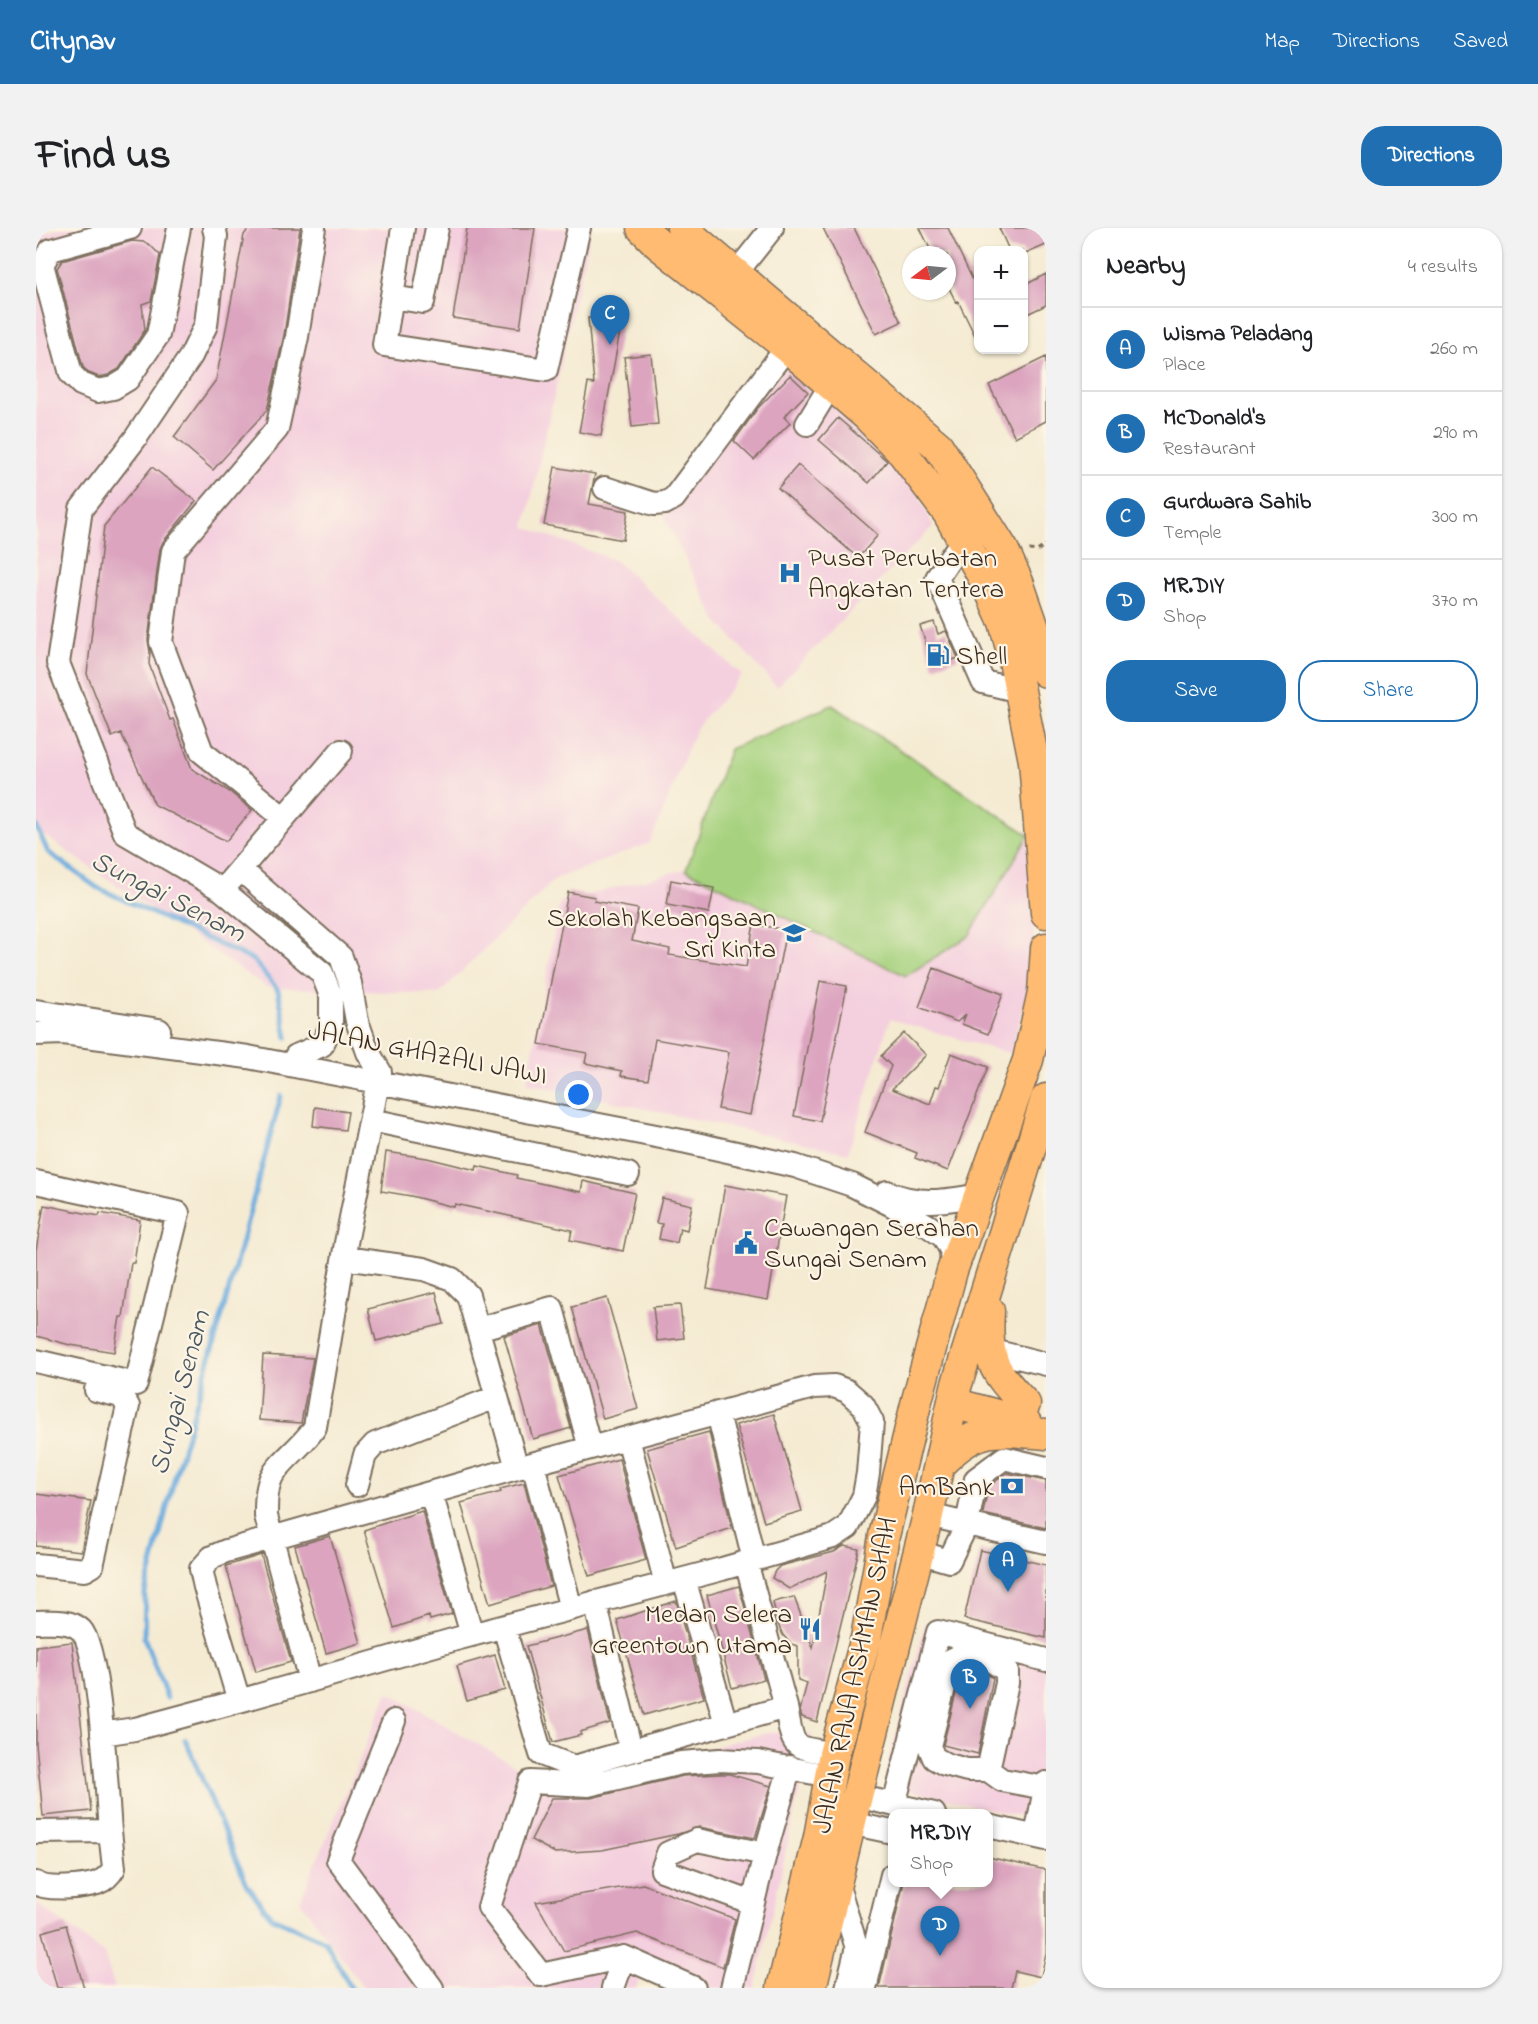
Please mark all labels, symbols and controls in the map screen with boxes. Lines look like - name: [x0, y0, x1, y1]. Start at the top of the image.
- text: Citynav: [30, 22, 115, 63]
- text: Map: [1264, 27, 1300, 57]
- text: Directions: [1333, 27, 1420, 57]
- text: Saved: [1453, 27, 1508, 57]
- text: Find us: [36, 126, 171, 187]
- button: Directions: [1361, 126, 1502, 186]
- north arrow: [902, 246, 956, 300]
- map controls: [974, 246, 1028, 354]
- button: +: [974, 246, 1028, 300]
- text: Nearby: [1106, 248, 1185, 286]
- text: 4 results: [1408, 253, 1478, 282]
- pin: C: [590, 296, 630, 345]
- button: −: [974, 300, 1028, 354]
- text: Wisma Peladang: [1163, 319, 1313, 351]
- text: A: [1119, 335, 1132, 364]
- text: 260 m: [1430, 335, 1478, 364]
- text: Place: [1163, 351, 1205, 380]
- text: McDonald's: [1163, 403, 1266, 435]
- text: B: [1119, 419, 1132, 448]
- text: 290 m: [1433, 419, 1478, 448]
- text: Restaurant: [1163, 435, 1256, 464]
- text: Gurdwara Sahib: [1163, 487, 1311, 519]
- text: C: [1120, 503, 1131, 532]
- text: 300 m: [1432, 503, 1478, 532]
- text: Temple: [1163, 519, 1222, 548]
- place label: Pusat Perubatan Angkatan Tentera: [808, 540, 1004, 610]
- hospital icon: Pusat Perubatan Angkatan Tentera: [777, 560, 803, 586]
- text: MR.DIY: [1163, 571, 1224, 603]
- text: D: [1118, 587, 1133, 616]
- text: 370 m: [1432, 587, 1478, 616]
- text: Shop: [1163, 603, 1207, 632]
- place label: Shell: [956, 638, 1007, 677]
- fuel station icon: Shell: [925, 642, 951, 668]
- button: Save: [1106, 660, 1286, 722]
- button: Share: [1298, 660, 1478, 722]
- water label: Sungai Senam: [83, 842, 252, 955]
- place label: Sekolah Kebangsaan Sri Kinta: [547, 900, 776, 970]
- school or university icon: Sekolah Kebangsaan Sri Kinta: [781, 920, 807, 946]
- street label: JALAN GHAZALI JAWI: [305, 1012, 550, 1097]
- your location: [564, 1080, 593, 1109]
- place label: Cawangan Serahan Sungai Senam: [764, 1210, 979, 1280]
- public building icon: Cawangan Serahan Sungai Senam: [733, 1230, 759, 1256]
- water label: Sungai Senam: [140, 1306, 223, 1480]
- place label: AmBank: [899, 1469, 994, 1508]
- bank icon: AmBank: [999, 1473, 1025, 1499]
- street label: JALAN RAJA ASHMAN SHAH: [804, 1514, 909, 1837]
- pin: A: [988, 1542, 1028, 1592]
- place label: Medan Selera Greentown Utama: [592, 1596, 792, 1666]
- restaurant icon: Medan Selera Greentown Utama: [797, 1616, 823, 1642]
- pin: B: [950, 1660, 990, 1709]
- popup: [888, 1809, 993, 1887]
- text: MR.DIY: [910, 1818, 971, 1850]
- text: Shop: [910, 1850, 953, 1879]
- pin: D: [920, 1906, 960, 1956]

